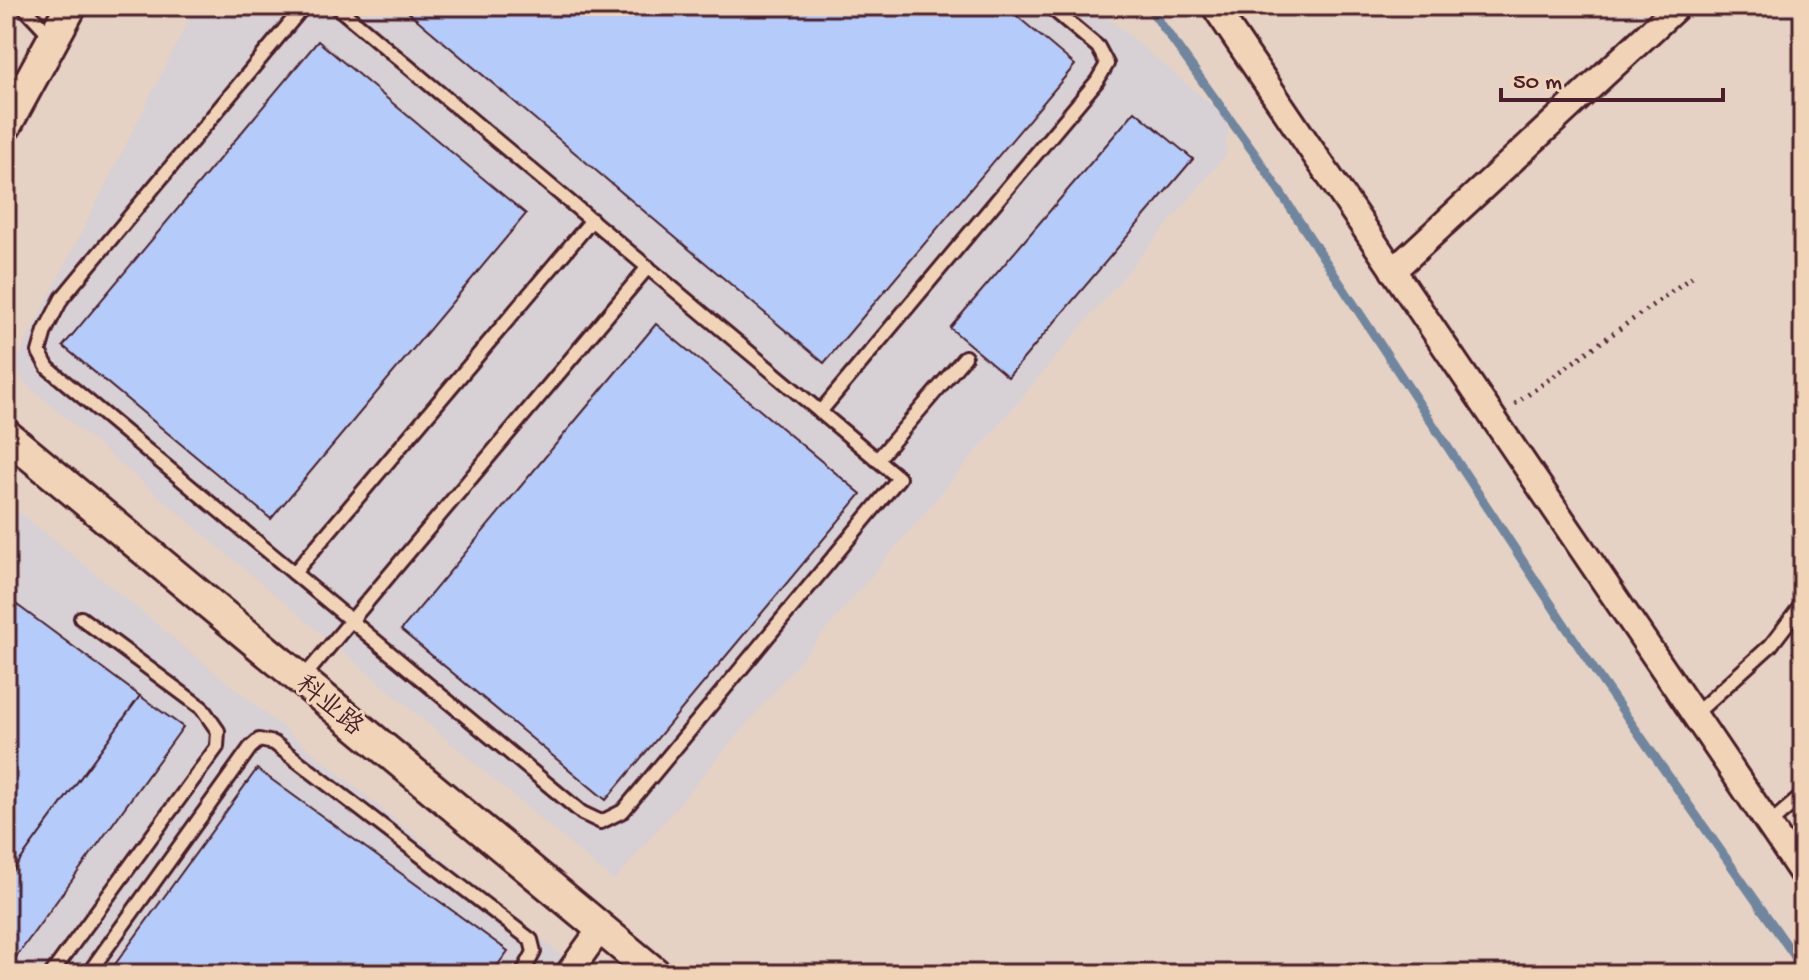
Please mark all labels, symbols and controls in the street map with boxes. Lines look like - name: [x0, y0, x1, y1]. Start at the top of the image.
- scale bar: [1501, 52, 1723, 102]
- text: 50 m: [1513, 69, 1562, 98]
- street label: 科业路: [288, 669, 369, 744]

